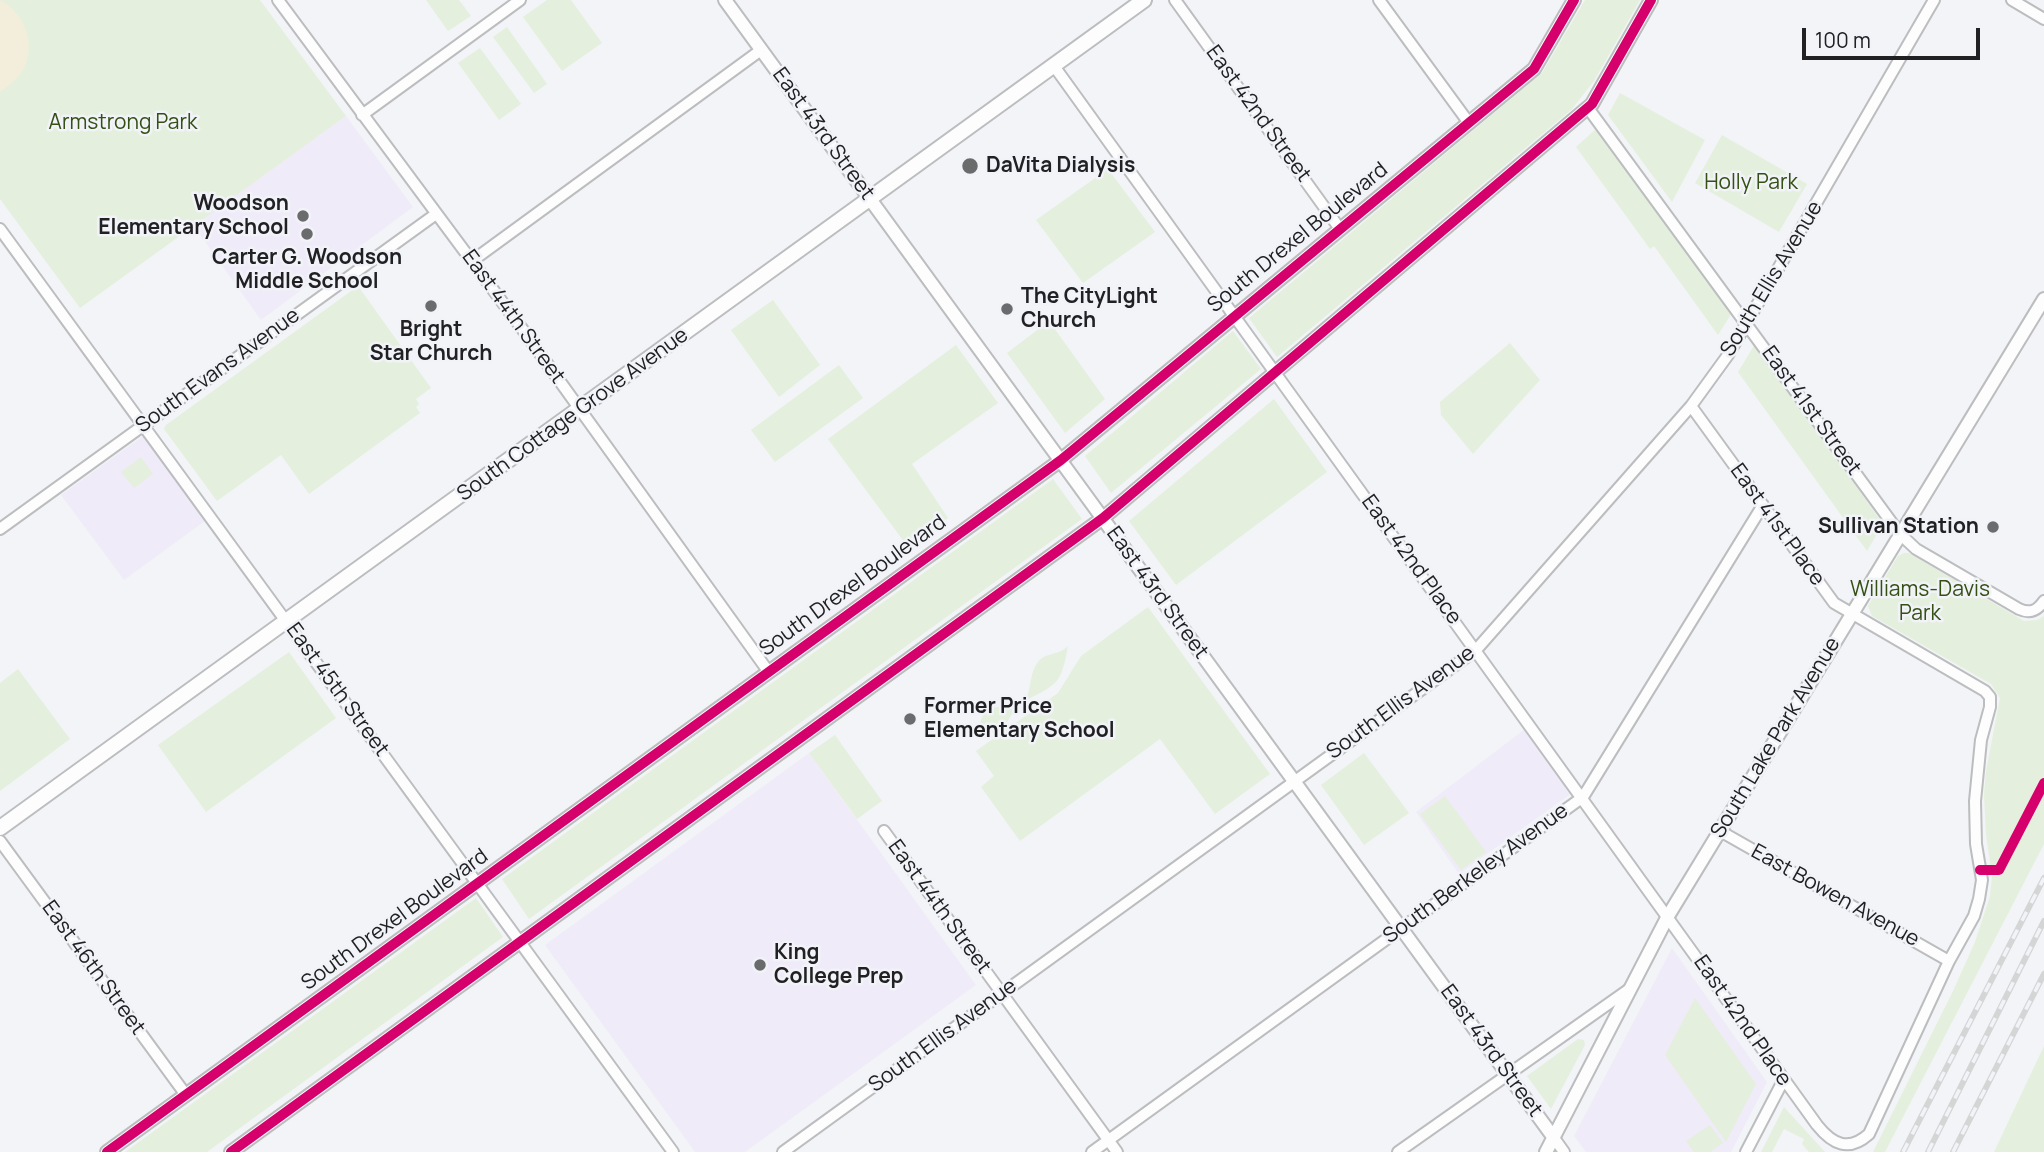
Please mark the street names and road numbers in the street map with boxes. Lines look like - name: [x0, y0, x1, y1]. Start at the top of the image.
- street label: East 42nd Street: [1200, 41, 1316, 187]
- street label: East 43rd Street: [767, 63, 879, 205]
- street label: South Drexel Boulevard: [1203, 158, 1393, 318]
- street label: South Ellis Avenue: [1716, 197, 1828, 361]
- street label: East 44th Street: [456, 245, 570, 389]
- street label: South Evans Avenue: [131, 303, 305, 439]
- street label: South Cottage Grove Avenue: [453, 323, 693, 507]
- street label: East 41st Street: [1756, 342, 1866, 480]
- street label: East 41st Place: [1724, 459, 1830, 591]
- street label: East 42nd Place: [1356, 491, 1466, 629]
- street label: South Drexel Boulevard: [755, 510, 951, 662]
- street label: East 43rd Street: [1101, 522, 1213, 664]
- street label: East 45th Street: [280, 618, 394, 762]
- street label: South Lake Park Avenue: [1706, 633, 1846, 843]
- street label: South Ellis Avenue: [1322, 641, 1480, 765]
- street label: South Berkeley Avenue: [1379, 798, 1573, 950]
- street label: East 44th Street: [882, 835, 996, 979]
- street label: East Bowen Avenue: [1747, 839, 1923, 953]
- street label: South Drexel Boulevard: [297, 844, 493, 996]
- street label: East 46th Street: [36, 896, 150, 1040]
- street label: East 42nd Place: [1688, 951, 1796, 1091]
- street label: South Ellis Avenue: [864, 974, 1022, 1098]
- street label: East 43rd Street: [1435, 980, 1547, 1122]

